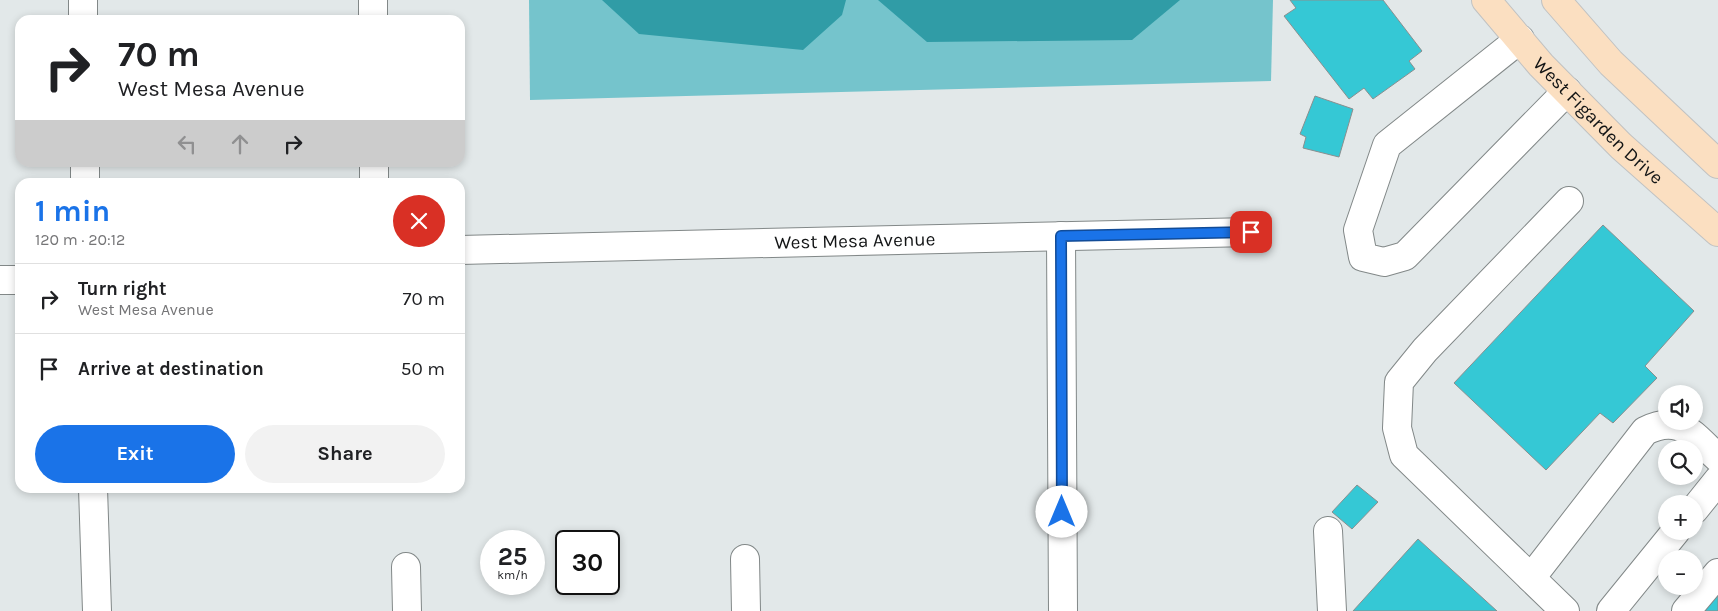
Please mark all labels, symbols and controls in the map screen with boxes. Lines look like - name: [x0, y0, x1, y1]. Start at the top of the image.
- text: 70 m: [118, 34, 200, 75]
- icon: right: [35, 35, 100, 100]
- street label: West Figarden Drive: [1529, 53, 1668, 189]
- text: West Mesa Avenue: [118, 76, 305, 102]
- icon: left: [173, 130, 201, 158]
- icon: ahead: [226, 130, 254, 158]
- icon: right: [279, 130, 307, 158]
- text: 1 min: [35, 193, 110, 229]
- button: close: [393, 195, 445, 247]
- pin: [1230, 211, 1272, 253]
- icon: arrive: [1237, 218, 1265, 246]
- street label: West Mesa Avenue: [774, 228, 936, 254]
- text: 120 m · 20:12: [35, 230, 125, 249]
- text: Turn right: [78, 278, 167, 300]
- icon: right: [35, 285, 63, 313]
- text: 70 m: [403, 288, 445, 310]
- text: West Mesa Avenue: [78, 300, 214, 319]
- icon: arrive: [35, 355, 63, 383]
- text: Arrive at destination: [78, 358, 264, 380]
- text: 50 m: [401, 358, 445, 380]
- map controls: [1658, 385, 1703, 595]
- button: sound: [1658, 385, 1703, 430]
- button: Exit: [35, 425, 235, 483]
- button: Share: [245, 425, 445, 483]
- button: search: [1658, 440, 1703, 485]
- position arrow: [1035, 485, 1087, 537]
- button: +: [1658, 495, 1703, 540]
- speed limit sign: 30: [555, 530, 620, 595]
- text: 25: [498, 542, 527, 571]
- button: −: [1658, 550, 1703, 595]
- text: km/h: [497, 568, 528, 582]

